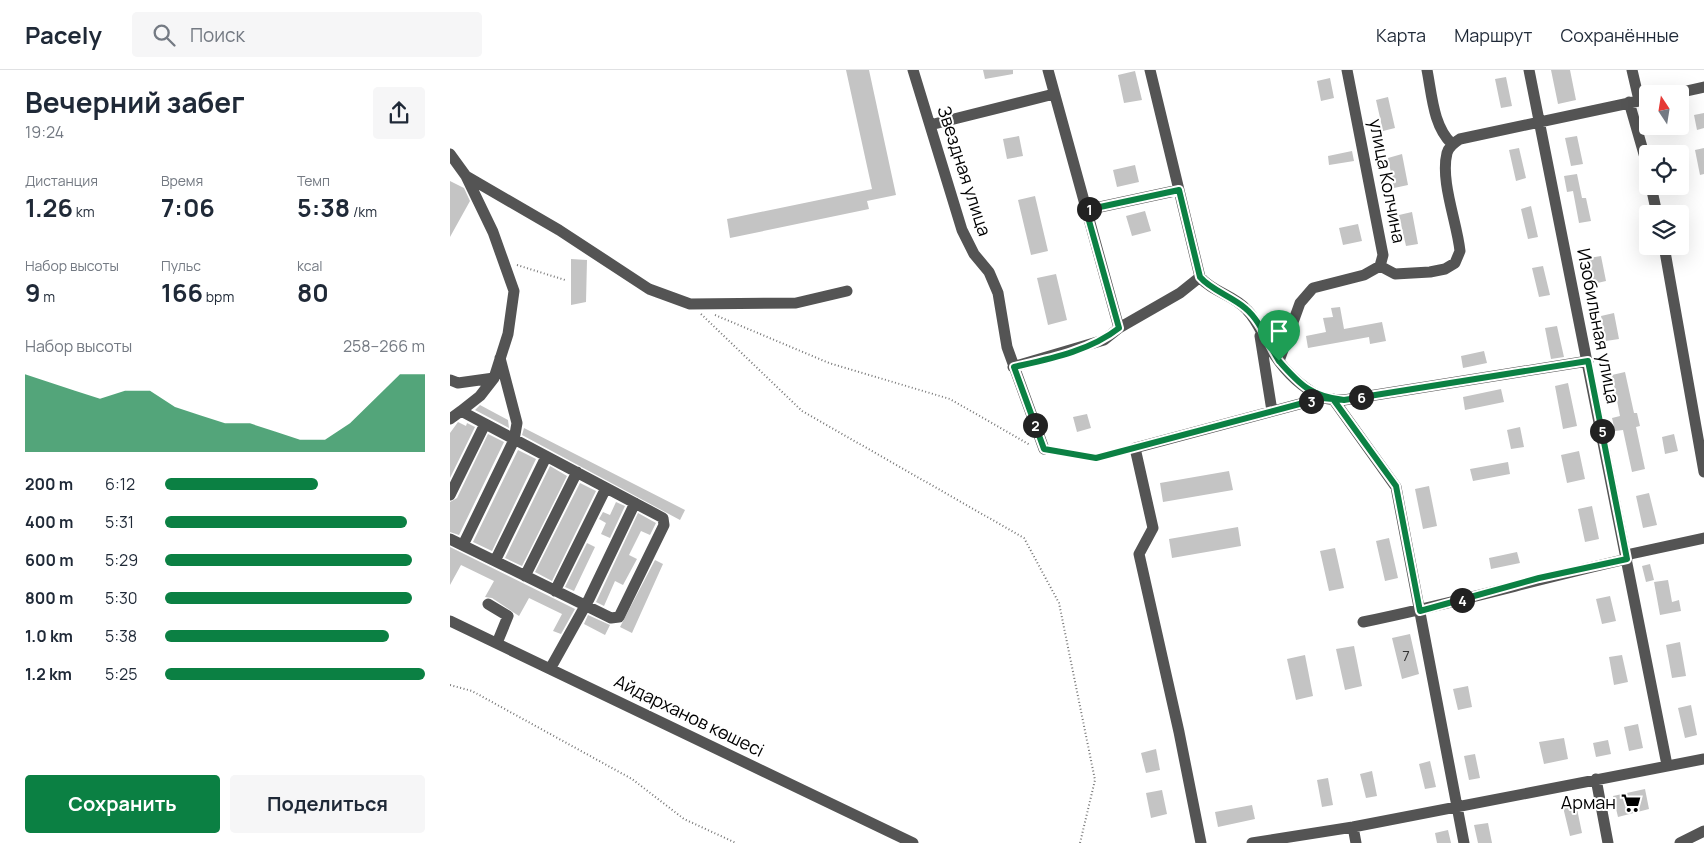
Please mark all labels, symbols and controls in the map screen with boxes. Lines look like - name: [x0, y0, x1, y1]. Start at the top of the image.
- search box: [132, 12, 482, 57]
- text: Pacely: [25, 18, 102, 51]
- icon: search: [150, 21, 178, 49]
- text: Поиск: [190, 22, 245, 48]
- text: Карта: [1376, 23, 1426, 47]
- text: Маршрут: [1454, 23, 1532, 47]
- text: Сохранённые: [1560, 23, 1679, 47]
- text: Вечерний забег: [25, 83, 245, 121]
- north arrow: [1639, 85, 1689, 135]
- map controls: [1639, 85, 1689, 255]
- button: share: [373, 87, 425, 139]
- street label: Звездная улица: [933, 103, 997, 239]
- street label: улица Колчина: [1364, 117, 1412, 245]
- text: 19:24: [25, 121, 64, 143]
- button: locate: [1639, 145, 1689, 195]
- text: Дистанция: [25, 171, 98, 190]
- text: Время: [161, 171, 203, 190]
- text: Темп: [297, 171, 330, 190]
- text: 1.26: [25, 190, 73, 225]
- text: 7:06: [161, 190, 215, 225]
- text: 5:38: [297, 190, 350, 225]
- pin: 1: [1076, 196, 1102, 222]
- text: 1: [1086, 200, 1093, 219]
- text: km: [73, 202, 95, 221]
- text: /km: [350, 202, 377, 221]
- button: layers: [1639, 205, 1689, 255]
- street label: Изобильная улица: [1572, 246, 1626, 405]
- text: Набор высоты: [25, 256, 119, 275]
- text: Пульс: [161, 256, 201, 275]
- text: kcal: [297, 256, 323, 275]
- text: 9: [25, 275, 41, 310]
- text: 166: [161, 275, 203, 310]
- text: 80: [297, 275, 329, 310]
- text: m: [41, 287, 55, 306]
- text: bpm: [203, 287, 234, 306]
- pin: [1258, 310, 1300, 361]
- icon: arrive: [1265, 317, 1293, 345]
- text: Набор высоты: [25, 335, 132, 357]
- text: 258–266 m: [343, 335, 425, 357]
- pin: 6: [1348, 384, 1374, 410]
- pin: 3: [1298, 388, 1324, 414]
- text: 6: [1357, 388, 1366, 407]
- text: 3: [1307, 392, 1316, 411]
- pin: 2: [1022, 412, 1048, 438]
- text: 2: [1031, 416, 1040, 435]
- pin: 5: [1590, 418, 1614, 444]
- text: 5: [1598, 422, 1607, 441]
- text: 200 m: [25, 473, 73, 495]
- text: 6:12: [105, 473, 135, 495]
- text: 400 m: [25, 511, 73, 533]
- text: 5:31: [105, 511, 134, 533]
- text: 600 m: [25, 549, 74, 571]
- text: 5:29: [105, 549, 138, 571]
- text: 800 m: [25, 587, 73, 609]
- text: 5:30: [105, 587, 138, 609]
- pin: 4: [1450, 588, 1474, 612]
- text: 4: [1458, 591, 1467, 610]
- text: 1.0 km: [25, 625, 73, 647]
- text: 5:38: [105, 625, 137, 647]
- house number: 7: [1402, 645, 1410, 666]
- text: 1.2 km: [25, 663, 72, 685]
- text: 5:25: [105, 663, 137, 685]
- street label: Айдарханов көшесі: [611, 668, 768, 762]
- button: Сохранить: [25, 775, 220, 833]
- button: Поделиться: [230, 775, 425, 833]
- place label: Арман: [1561, 790, 1616, 814]
- supermarket icon: Арман: [1620, 792, 1642, 814]

